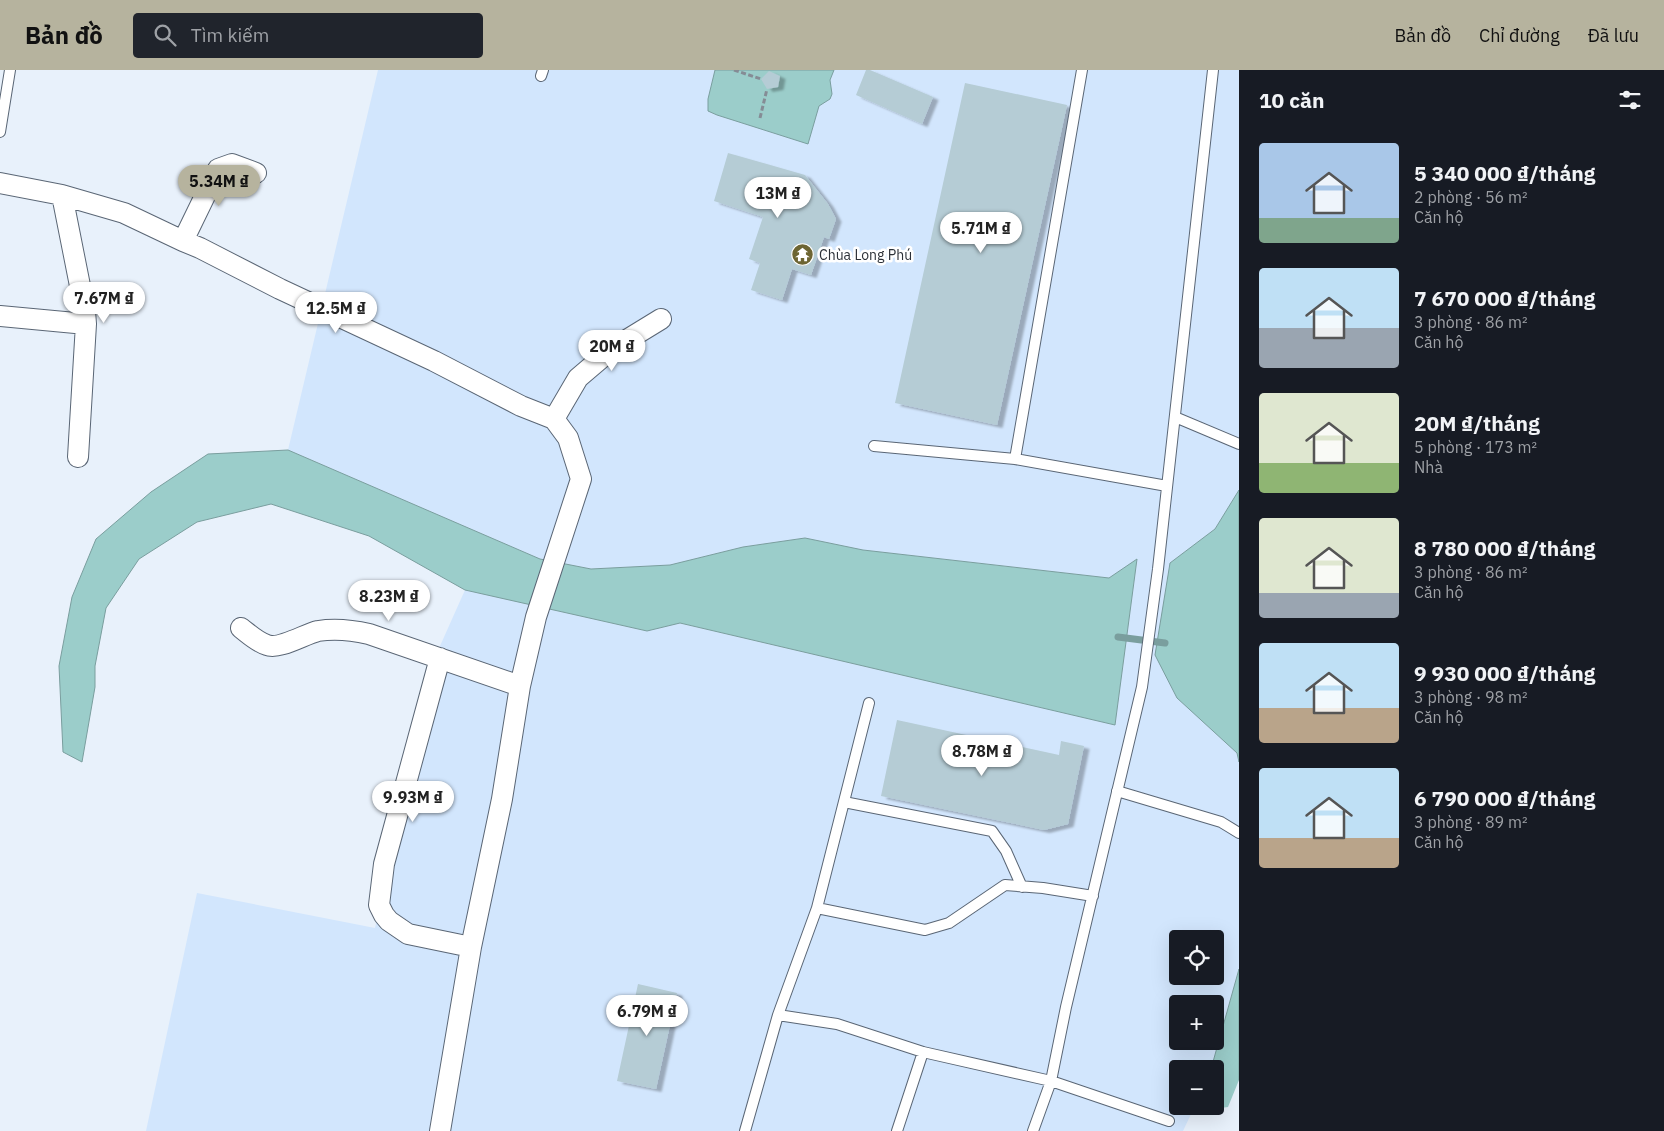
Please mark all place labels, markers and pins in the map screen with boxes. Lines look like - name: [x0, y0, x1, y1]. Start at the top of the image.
- pin: 5.34M ₫: [173, 164, 265, 207]
- pin: 13M ₫: [743, 176, 813, 219]
- pin: 5.71M ₫: [935, 212, 1027, 254]
- temple icon: Chùa Long Phú: [791, 243, 815, 267]
- place label: Chùa Long Phú: [819, 246, 912, 264]
- pin: 7.67M ₫: [58, 282, 150, 324]
- pin: 12.5M ₫: [290, 292, 382, 334]
- pin: 20M ₫: [577, 330, 647, 372]
- pin: 8.23M ₫: [343, 580, 435, 622]
- pin: 8.78M ₫: [936, 734, 1028, 777]
- pin: 9.93M ₫: [367, 780, 459, 823]
- pin: 6.79M ₫: [601, 994, 693, 1037]

